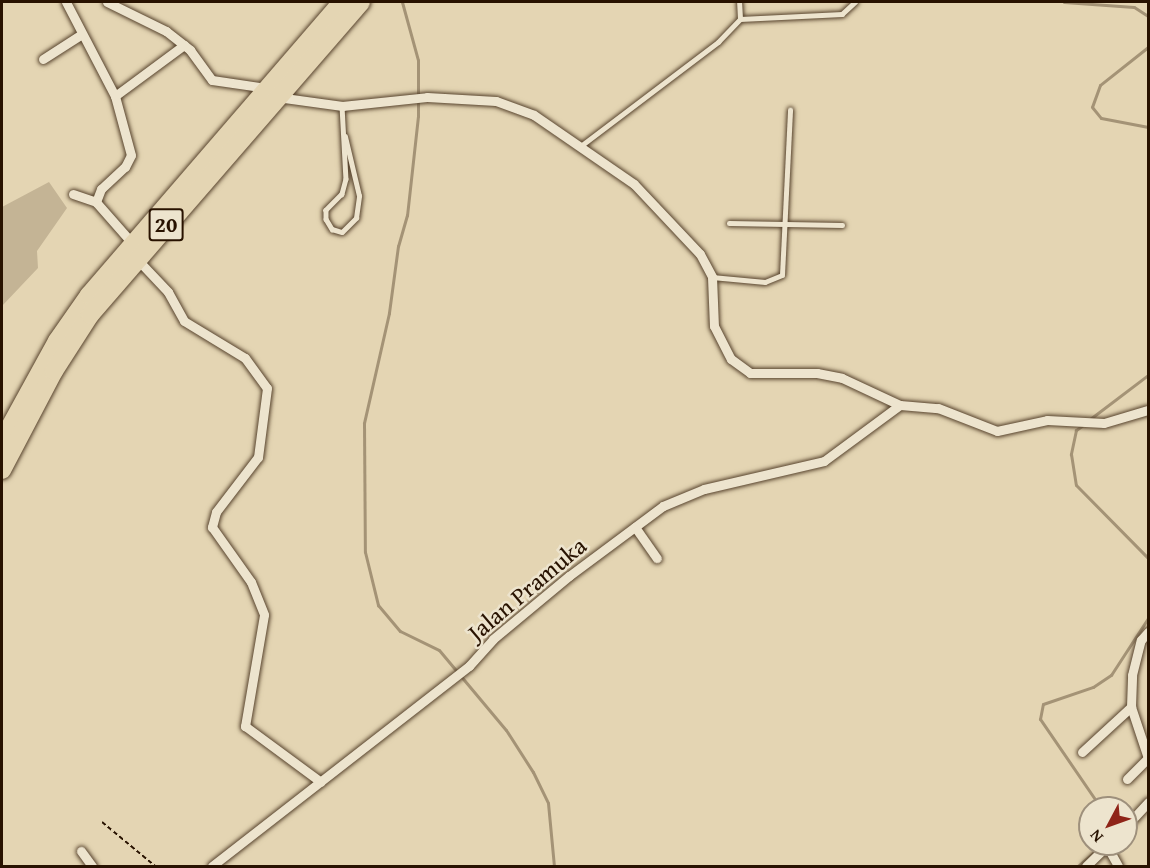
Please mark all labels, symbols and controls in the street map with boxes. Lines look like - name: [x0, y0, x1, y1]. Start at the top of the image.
- road number: 20: [148, 206, 184, 244]
- street label: Jalan Pramuka: [462, 531, 592, 647]
- north arrow: [1078, 796, 1138, 856]
- text: N: [1083, 825, 1108, 848]

